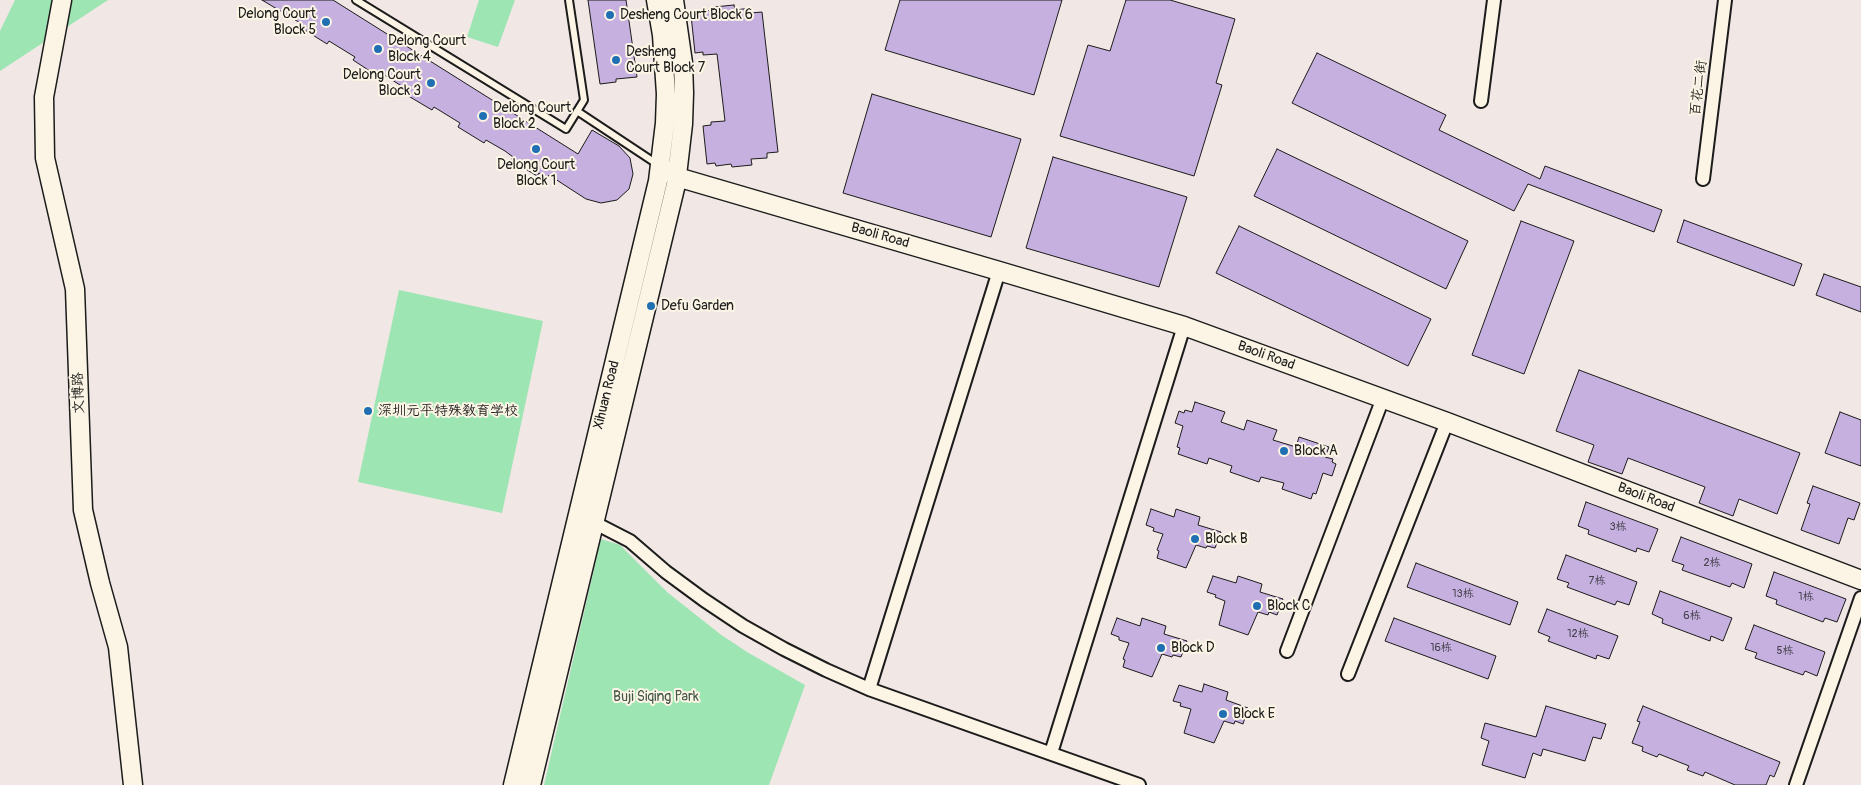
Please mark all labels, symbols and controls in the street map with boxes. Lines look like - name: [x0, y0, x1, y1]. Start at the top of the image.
- place label: Delong Court Block 5: [238, 6, 316, 38]
- place label: Desheng Court Block 6: [620, 7, 753, 23]
- marker: Desheng Court Block 6: [604, 9, 616, 21]
- marker: Delong Court Block 5: [320, 16, 332, 28]
- place label: Delong Court Block 4: [388, 33, 466, 65]
- marker: Delong Court Block 4: [372, 43, 384, 55]
- place label: Desheng Court Block 7: [626, 44, 705, 76]
- marker: Desheng Court Block 7: [610, 54, 622, 66]
- street label: 百花二街: [1687, 59, 1711, 117]
- place label: Delong Court Block 3: [343, 67, 421, 100]
- marker: Delong Court Block 3: [425, 77, 437, 89]
- place label: Delong Court Block 2: [493, 100, 571, 132]
- marker: Delong Court Block 2: [477, 110, 489, 122]
- marker: Delong Court Block 1: [530, 143, 542, 155]
- place label: Delong Court Block 1: [497, 157, 575, 190]
- street label: Baoli Road: [849, 220, 911, 252]
- place label: Defu Garden: [661, 298, 734, 314]
- marker: Defu Garden: [645, 300, 657, 312]
- street label: Baoli Road: [1235, 338, 1297, 374]
- street label: Xihuan Road: [590, 359, 624, 431]
- street label: 文博路: [70, 372, 88, 414]
- place label: 深圳元平特殊教育学校: [378, 403, 518, 419]
- marker: 深圳元平特殊教育学校: [362, 405, 374, 417]
- place label: Block A: [1294, 443, 1338, 459]
- marker: Block A: [1278, 445, 1290, 457]
- street label: Baoli Road: [1615, 479, 1677, 517]
- house number: 3栋: [1609, 520, 1627, 534]
- place label: Block B: [1205, 531, 1248, 547]
- marker: Block B: [1189, 533, 1201, 545]
- house number: 2栋: [1703, 556, 1721, 570]
- house number: 7栋: [1589, 574, 1605, 588]
- house number: 13栋: [1452, 587, 1474, 601]
- house number: 1栋: [1798, 590, 1814, 604]
- place label: Block C: [1267, 598, 1310, 614]
- marker: Block C: [1251, 600, 1263, 612]
- house number: 6栋: [1683, 609, 1701, 623]
- house number: 12栋: [1567, 627, 1589, 641]
- place label: Block D: [1171, 640, 1215, 656]
- house number: 16栋: [1430, 641, 1452, 655]
- marker: Block D: [1155, 642, 1167, 654]
- house number: 5栋: [1777, 644, 1793, 658]
- park label: Buji Siqing Park: [613, 689, 699, 705]
- place label: Block E: [1233, 706, 1275, 722]
- marker: Block E: [1217, 708, 1229, 720]

